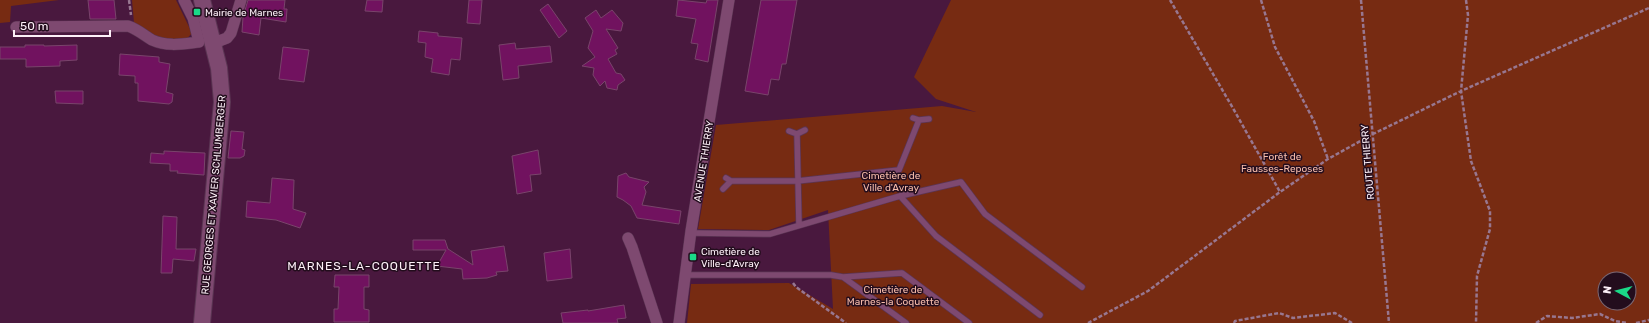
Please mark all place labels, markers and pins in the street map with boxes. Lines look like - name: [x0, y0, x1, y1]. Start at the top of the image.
- marker: Mairie de Marnes: [192, 7, 202, 17]
- place label: Mairie de Marnes: [205, 7, 283, 19]
- place label: Cimetière de Ville-d'Avray: [701, 246, 760, 270]
- marker: Cimetière de Ville-d'Avray: [688, 252, 698, 262]

